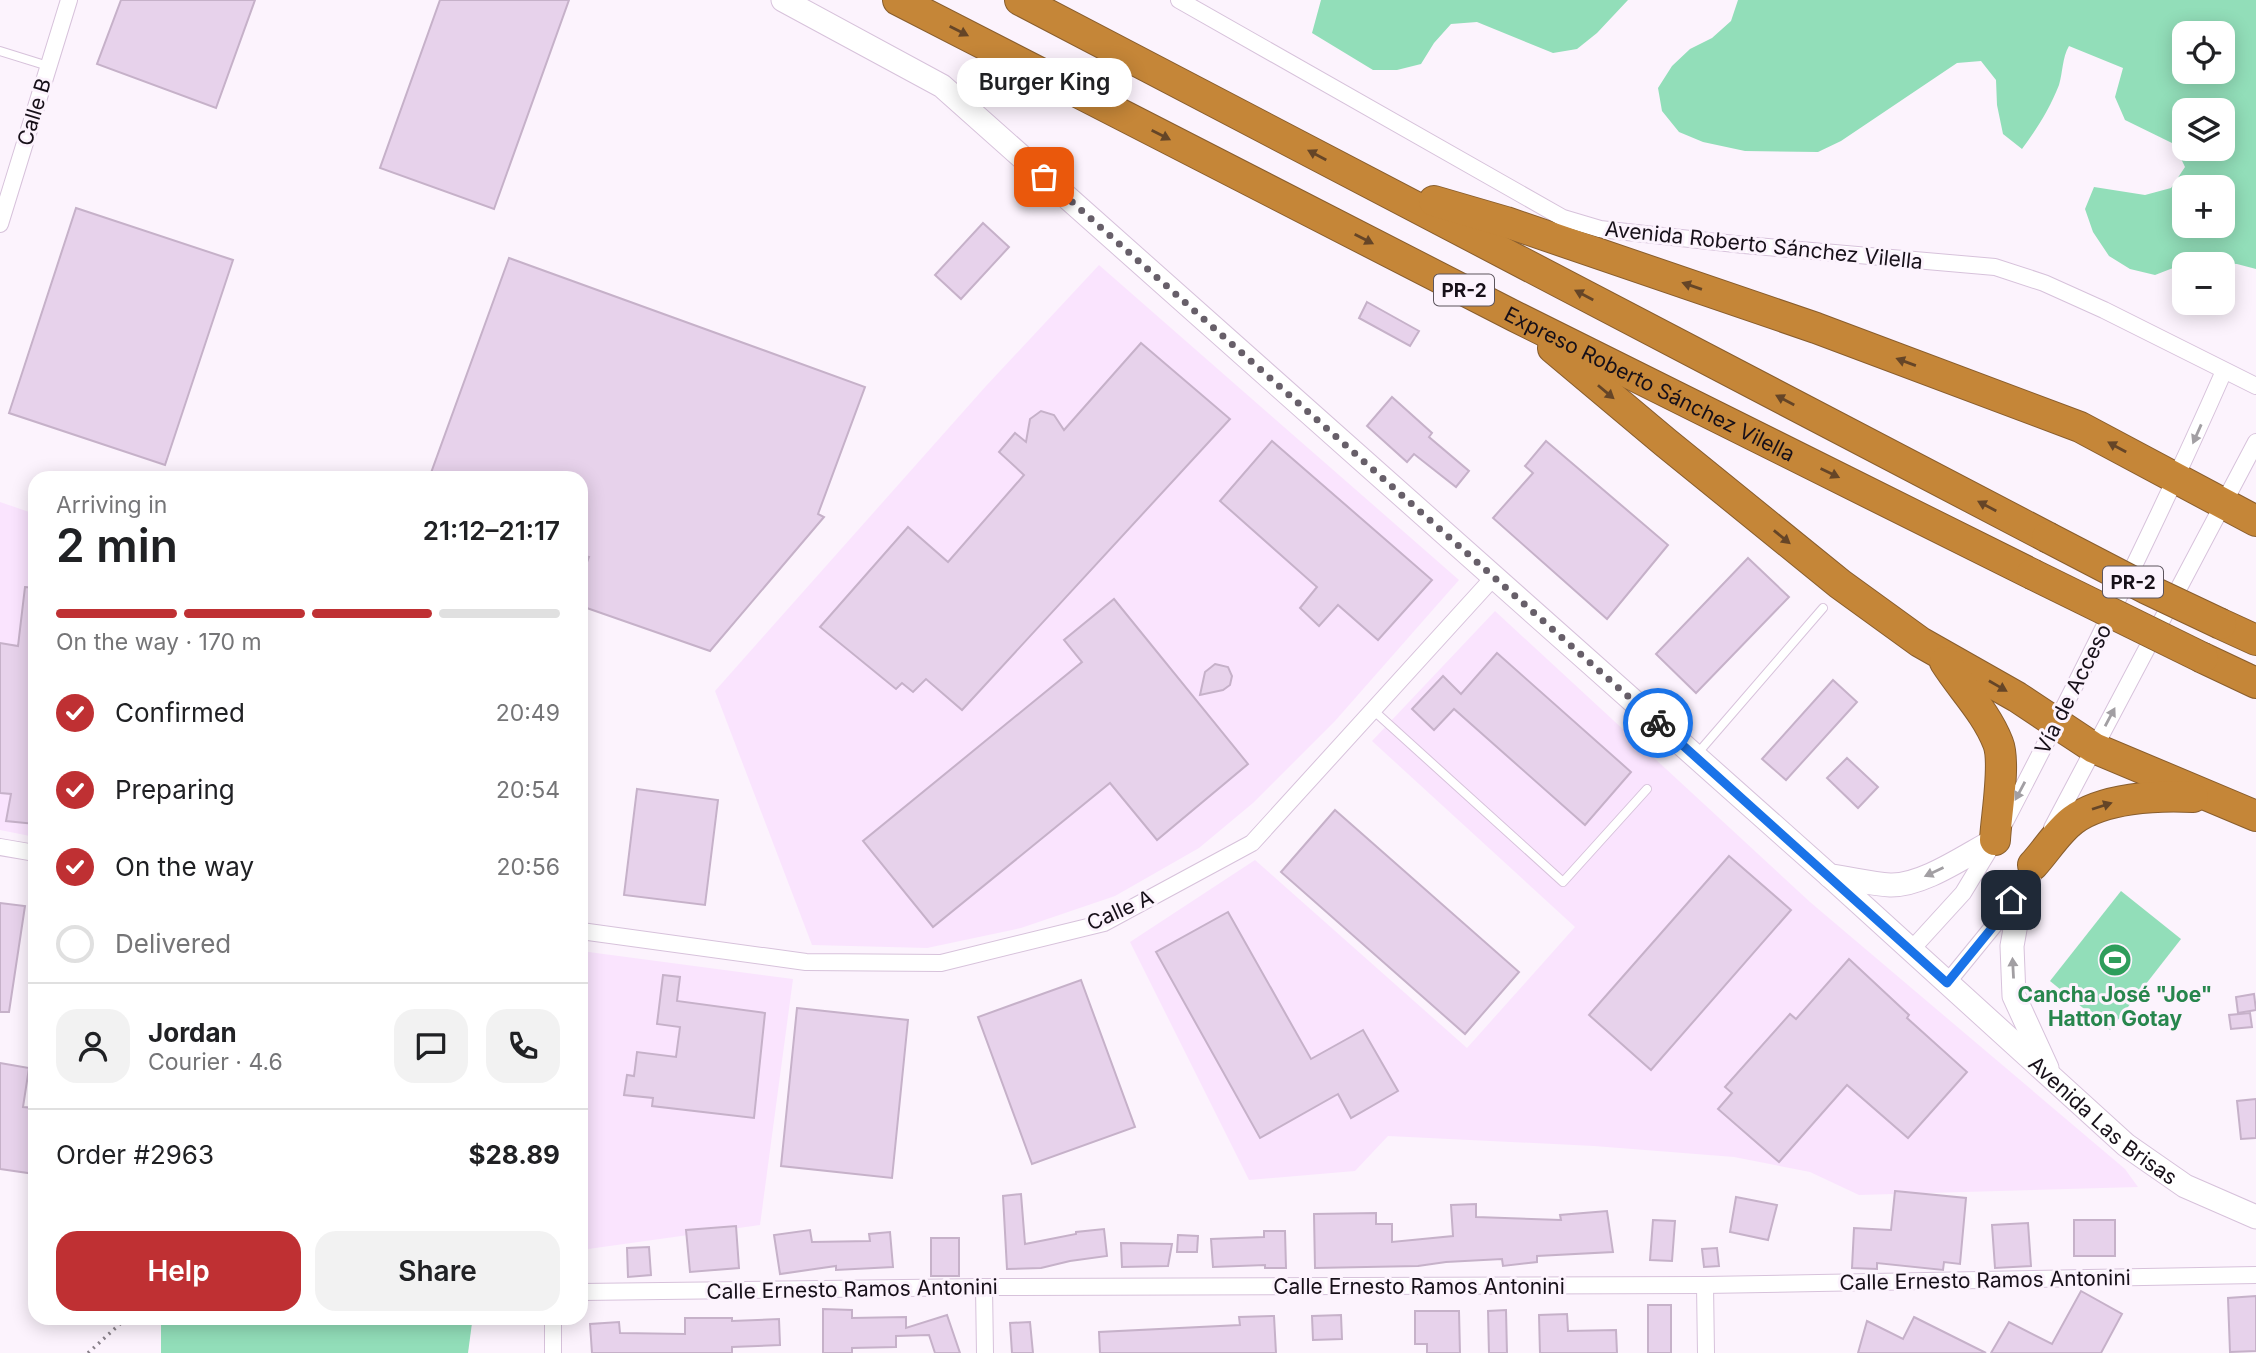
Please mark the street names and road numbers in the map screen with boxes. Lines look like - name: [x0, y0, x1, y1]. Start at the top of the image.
- street label: Calle B: [12, 75, 56, 149]
- street label: Avenida Roberto Sánchez Vilella: [1604, 216, 1924, 274]
- road number: PR-2: [1434, 274, 1494, 306]
- street label: Expreso Roberto Sánchez Vilella: [1500, 301, 1799, 466]
- road number: PR-2: [2103, 566, 2163, 597]
- street label: Vía de Acceso: [2029, 620, 2117, 758]
- street label: Calle A: [1083, 884, 1157, 936]
- street label: Avenida Las Brisas: [2024, 1051, 2182, 1189]
- street label: Calle Ernesto Ramos Antonini: [1839, 1265, 2131, 1295]
- street label: Calle Ernesto Ramos Antonini: [706, 1274, 998, 1304]
- street label: Calle Ernesto Ramos Antonini: [1273, 1274, 1565, 1299]

